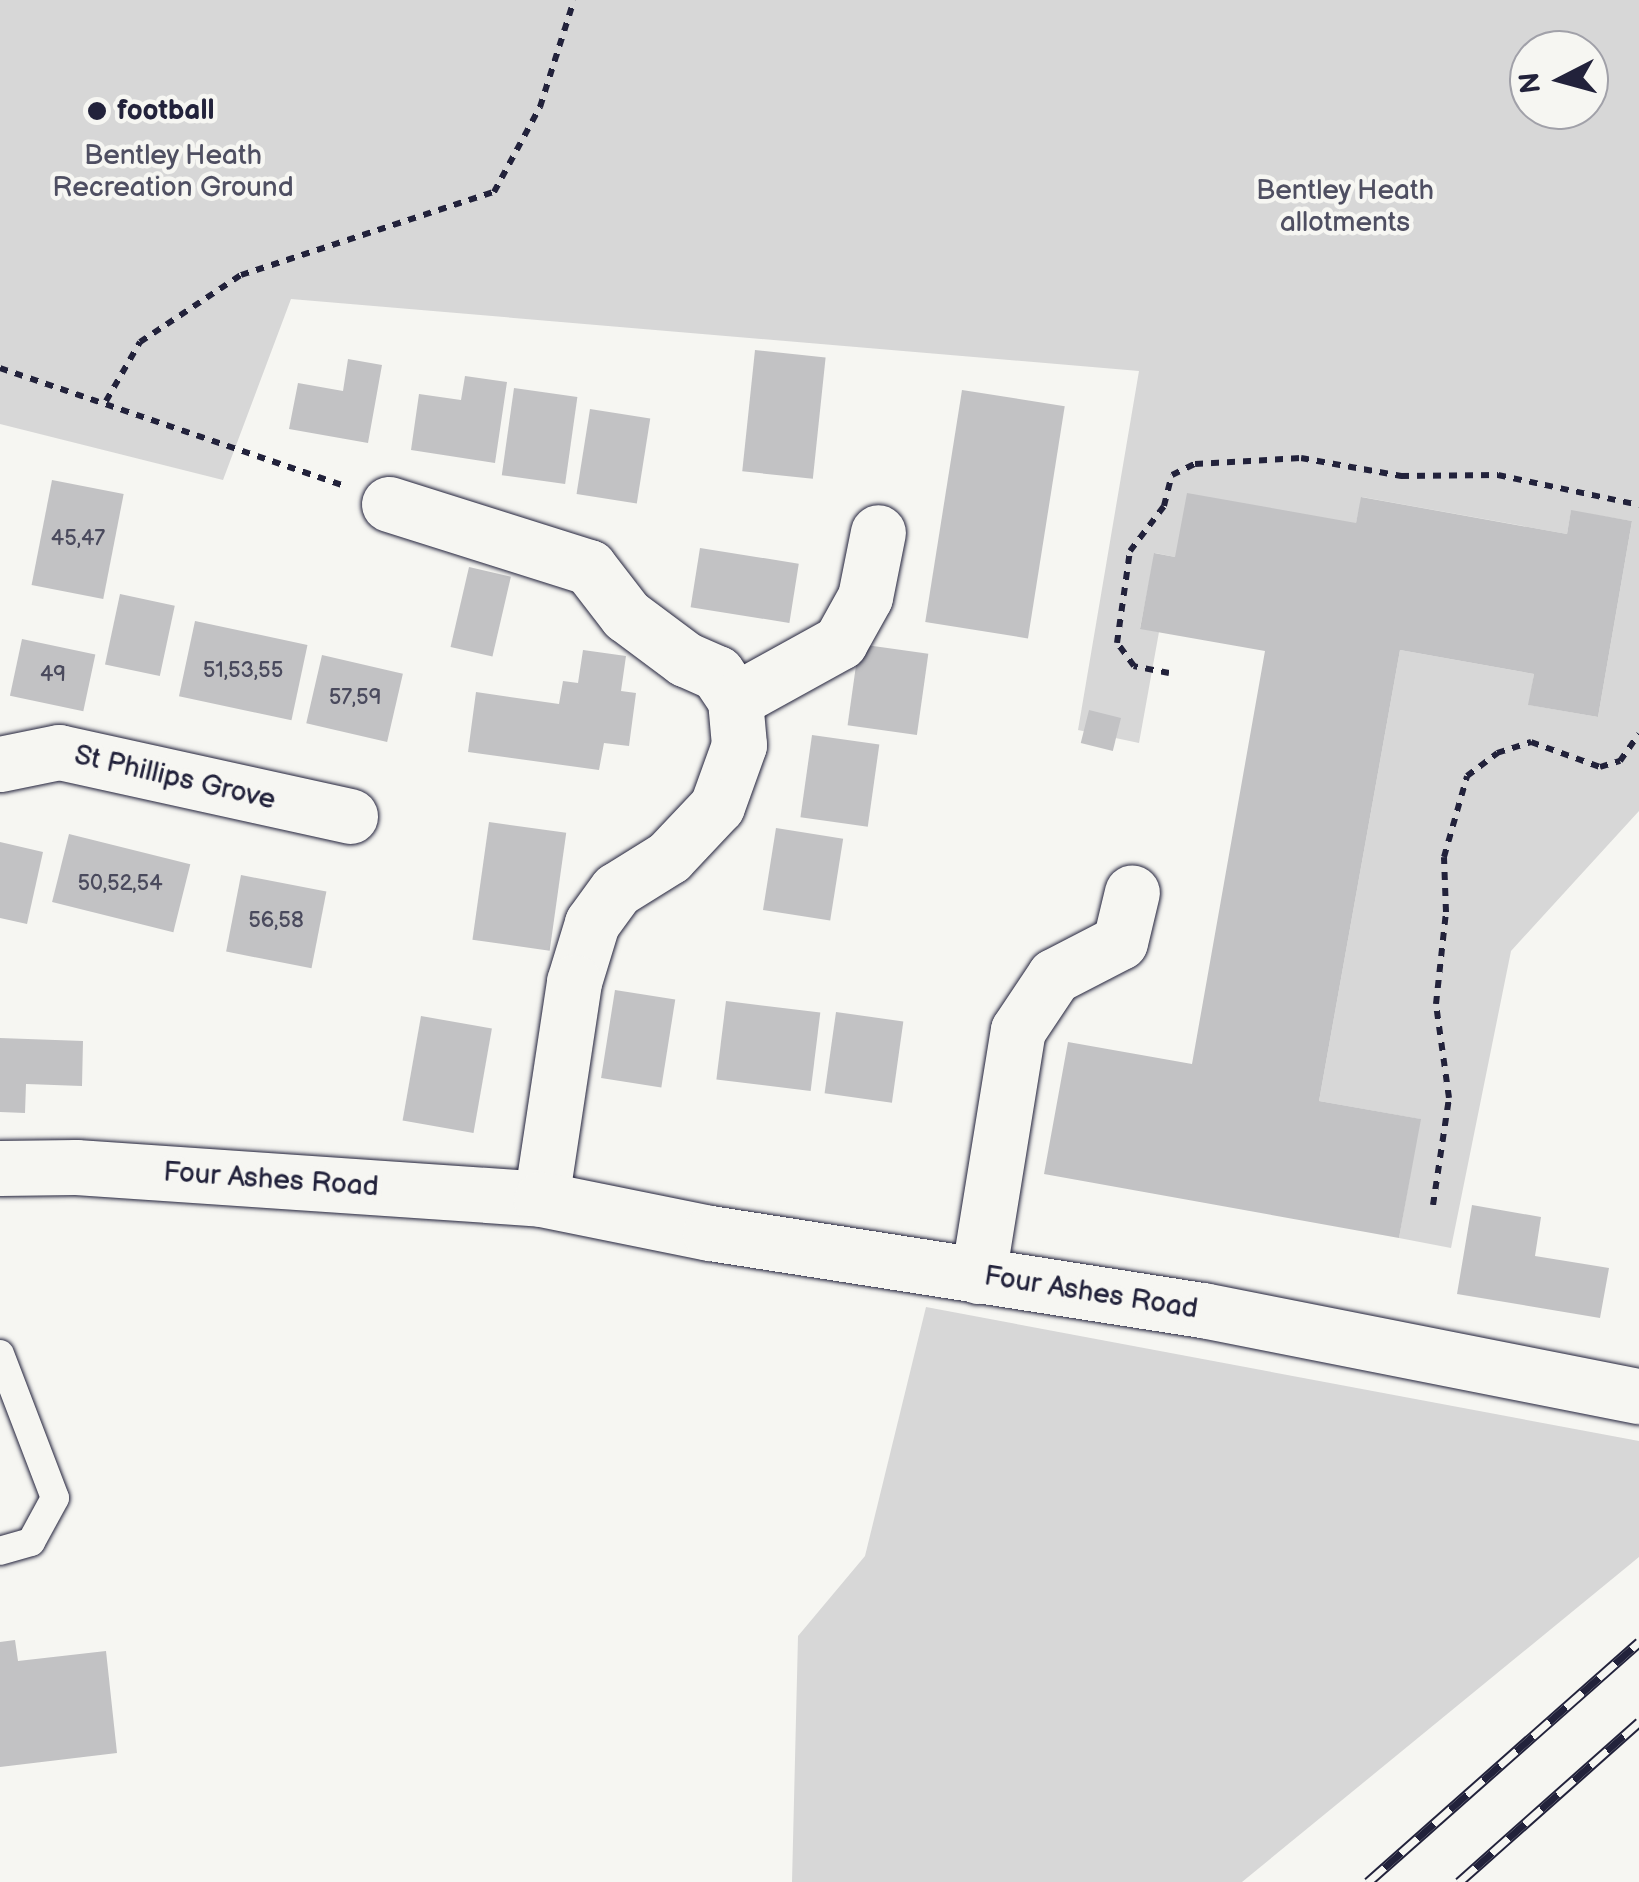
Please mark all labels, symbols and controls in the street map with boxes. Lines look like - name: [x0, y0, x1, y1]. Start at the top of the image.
- north arrow: [1509, 30, 1609, 130]
- text: N: [1513, 71, 1548, 95]
- place label: football: [117, 94, 214, 128]
- marker: football: [86, 100, 108, 122]
- park label: Bentley Heath Recreation Ground: [52, 139, 294, 205]
- park label: Bentley Heath allotments: [1255, 174, 1435, 240]
- house number: 45,47: [51, 526, 105, 552]
- house number: 51,53,55: [203, 658, 283, 684]
- house number: 49: [40, 662, 66, 688]
- house number: 57,59: [329, 685, 381, 711]
- street label: St Phillips Grove: [71, 739, 279, 817]
- house number: 50,52,54: [77, 871, 163, 897]
- house number: 56,58: [248, 908, 304, 934]
- street label: Four Ashes Road: [162, 1156, 380, 1204]
- street label: Four Ashes Road: [982, 1260, 1200, 1326]

